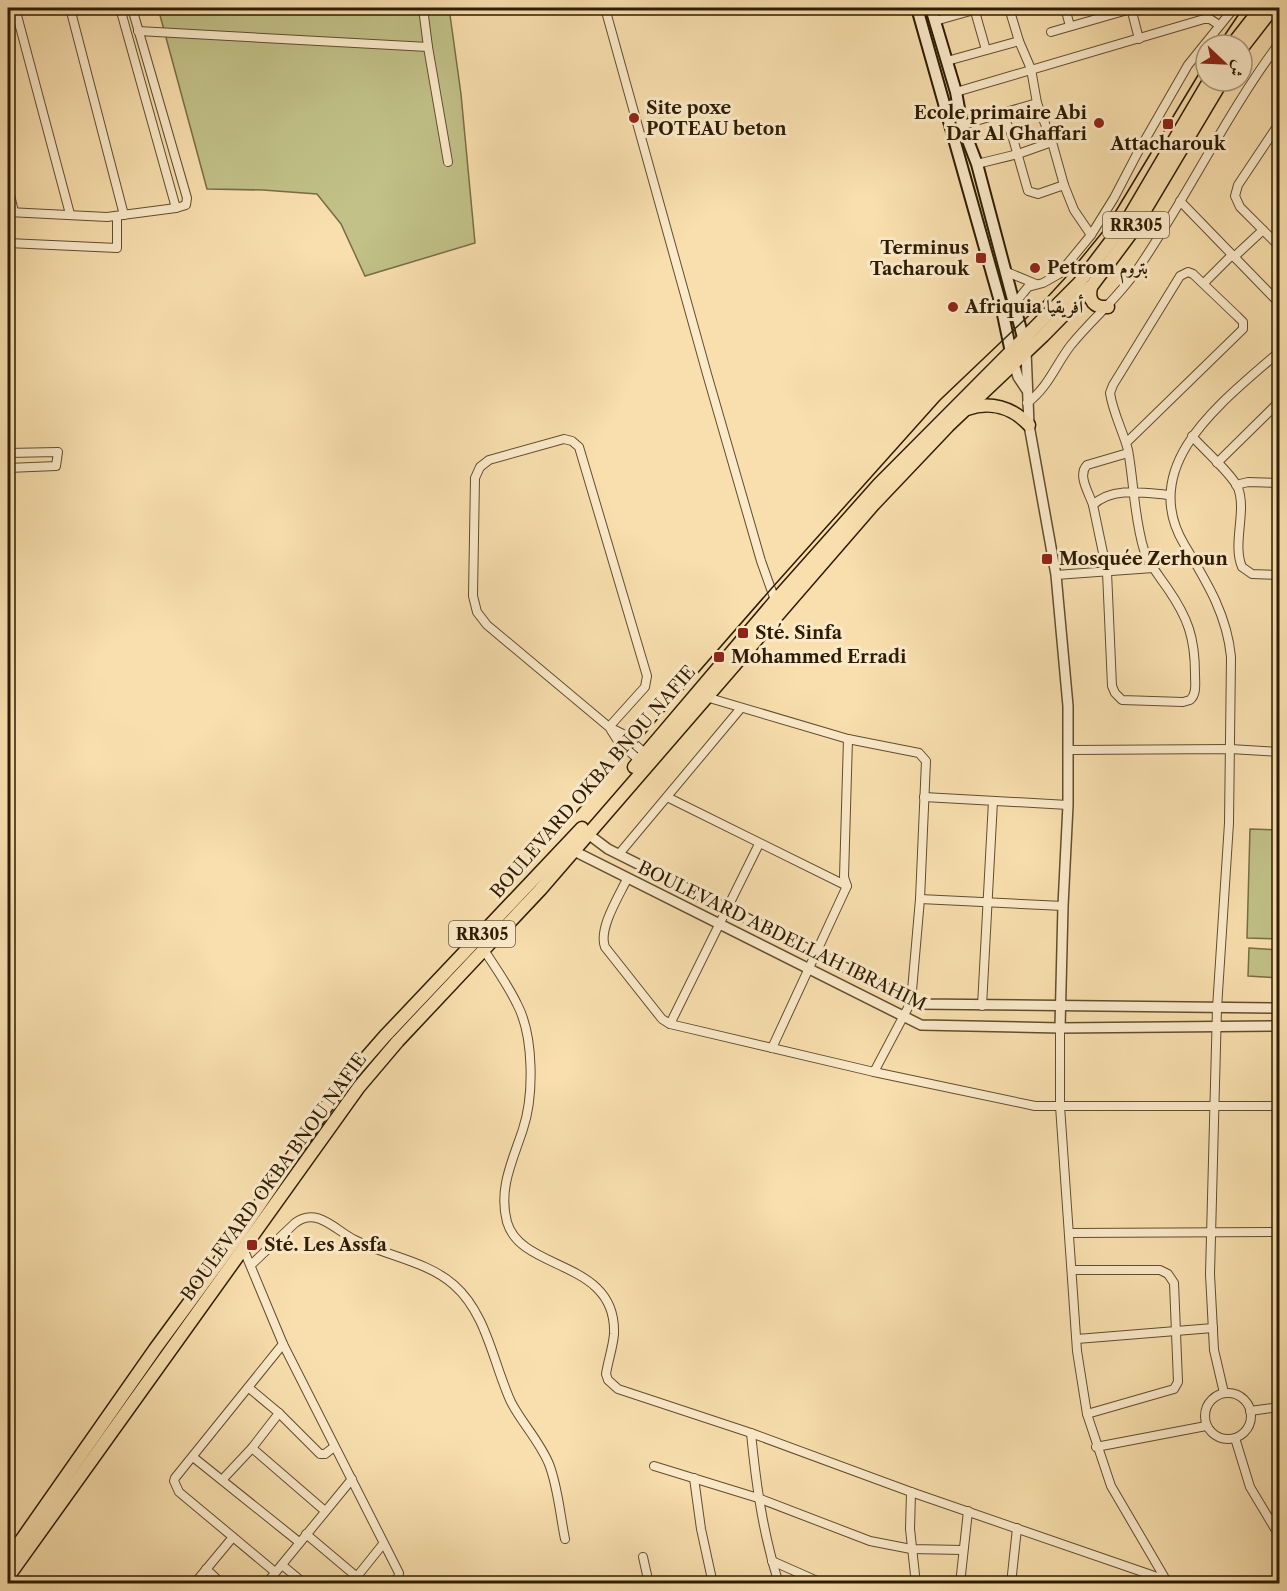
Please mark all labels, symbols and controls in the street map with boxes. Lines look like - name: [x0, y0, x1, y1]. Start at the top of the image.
- north arrow: [1194, 33, 1254, 93]
- text: ش: [1226, 58, 1250, 80]
- place label: Site poxe POTEAU beton: [646, 97, 787, 140]
- place label: Ecole primaire Abi Dar Al Ghaffari: [914, 102, 1088, 145]
- marker: Site poxe POTEAU beton: [627, 111, 641, 125]
- marker: Ecole primaire Abi Dar Al Ghaffari: [1092, 116, 1106, 130]
- marker: Attacharouk: [1161, 117, 1175, 131]
- place label: Attacharouk: [1109, 133, 1227, 155]
- road number: RR305: [1103, 212, 1169, 238]
- place label: Terminus Tacharouk: [870, 237, 970, 280]
- marker: Terminus Tacharouk: [974, 251, 988, 265]
- place label: Petrom بتروم: [1047, 257, 1148, 284]
- marker: Petrom بتروم: [1028, 261, 1042, 275]
- place label: Afriquia أفريقيا: [964, 294, 1084, 319]
- marker: Afriquia أفريقيا: [946, 300, 960, 314]
- place label: Mosquée Zerhoun: [1059, 548, 1229, 570]
- marker: Mosquée Zerhoun: [1040, 552, 1054, 566]
- place label: Sté. Sinfa: [755, 622, 843, 644]
- marker: Sté. Sinfa: [736, 626, 750, 640]
- place label: Mohammed Erradi: [731, 646, 907, 668]
- marker: Mohammed Erradi: [712, 650, 726, 664]
- street label: BOULEVARD OKBA BNOU NAFIE: [486, 661, 700, 903]
- street label: BOULEVARD ABDELLAH IBRAHIM: [634, 856, 930, 1016]
- road number: RR305: [449, 921, 515, 947]
- street label: BOULEVARD OKBA BNOU NAFIE: [177, 1049, 371, 1305]
- place label: Sté. Les Assfa: [264, 1234, 388, 1256]
- marker: Sté. Les Assfa: [245, 1238, 259, 1252]

